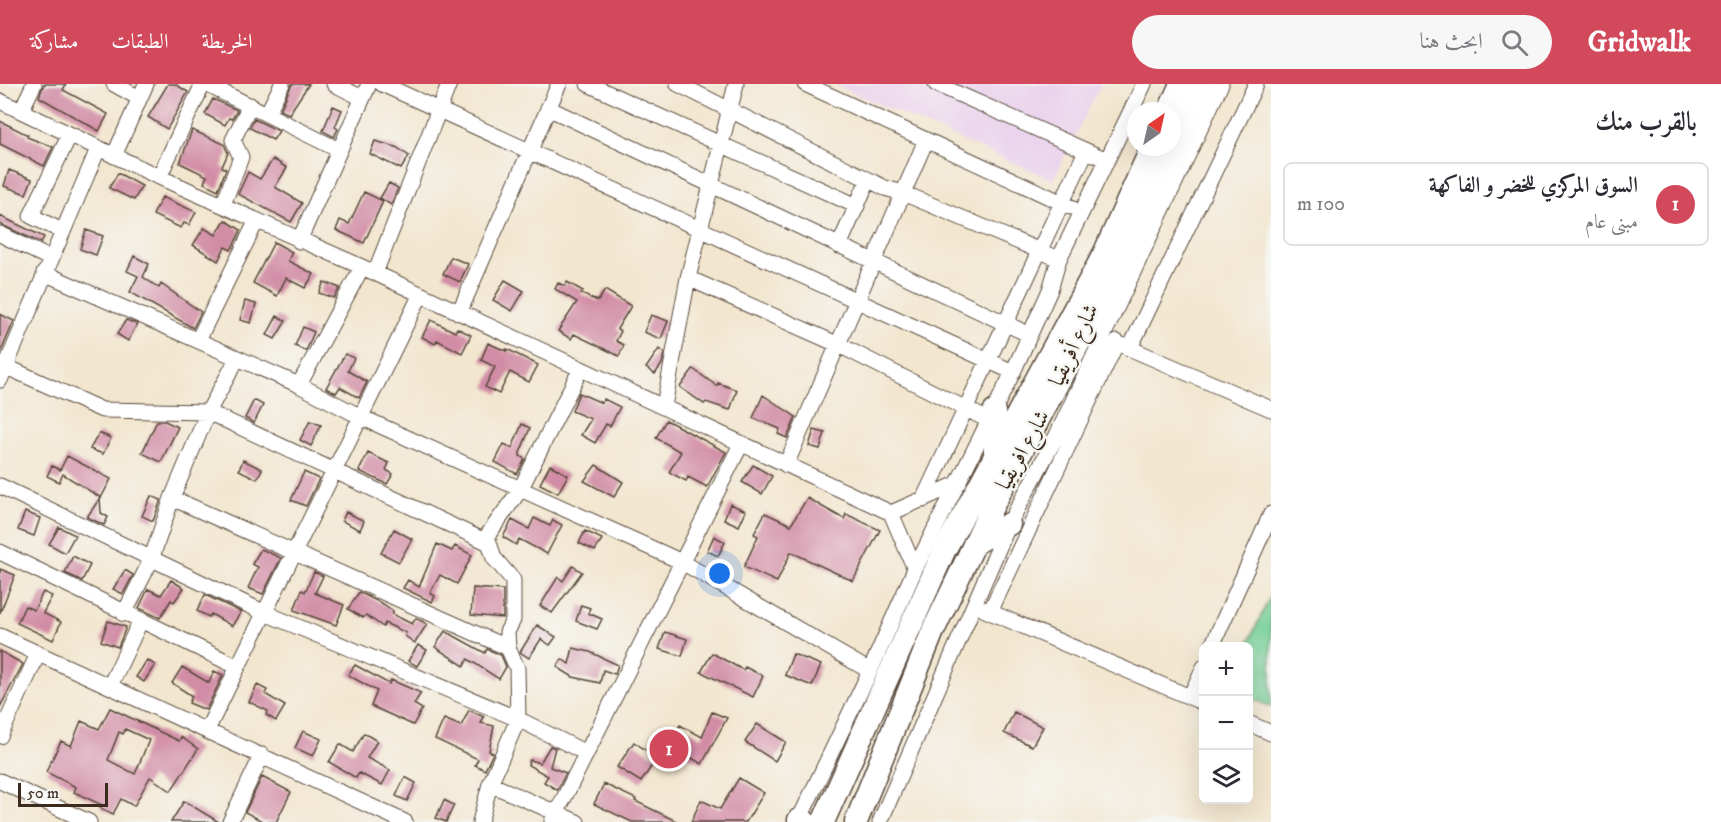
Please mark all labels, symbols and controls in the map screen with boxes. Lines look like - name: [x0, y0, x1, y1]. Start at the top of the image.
- search box: [1132, 15, 1552, 69]
- text: Gridwalk: [1588, 25, 1691, 60]
- icon: search: [1498, 26, 1531, 59]
- text: ابحث هنا: [1419, 28, 1483, 55]
- text: مشاركة: [30, 29, 78, 55]
- text: الطبقات: [111, 29, 168, 55]
- text: الخريطة: [201, 29, 253, 55]
- north arrow: [1127, 102, 1181, 156]
- text: بالقرب منك: [1595, 106, 1697, 139]
- text: السوق المركزي للخضر و الفاكهة: [1429, 172, 1638, 199]
- text: 100 m: [1297, 192, 1345, 217]
- text: 1: [1672, 192, 1679, 217]
- text: مبنى عام: [1585, 210, 1638, 235]
- street label: شارع أفريقيا: [1041, 298, 1108, 392]
- street label: شارع افريقيا: [990, 405, 1059, 497]
- your location: [705, 559, 734, 588]
- map controls: [1199, 642, 1253, 804]
- button: +: [1199, 642, 1253, 696]
- button: −: [1199, 696, 1253, 750]
- pin: 1: [650, 726, 688, 772]
- button: layers: [1199, 750, 1253, 804]
- scale bar: [18, 780, 108, 808]
- text: 50 m: [27, 783, 59, 803]

